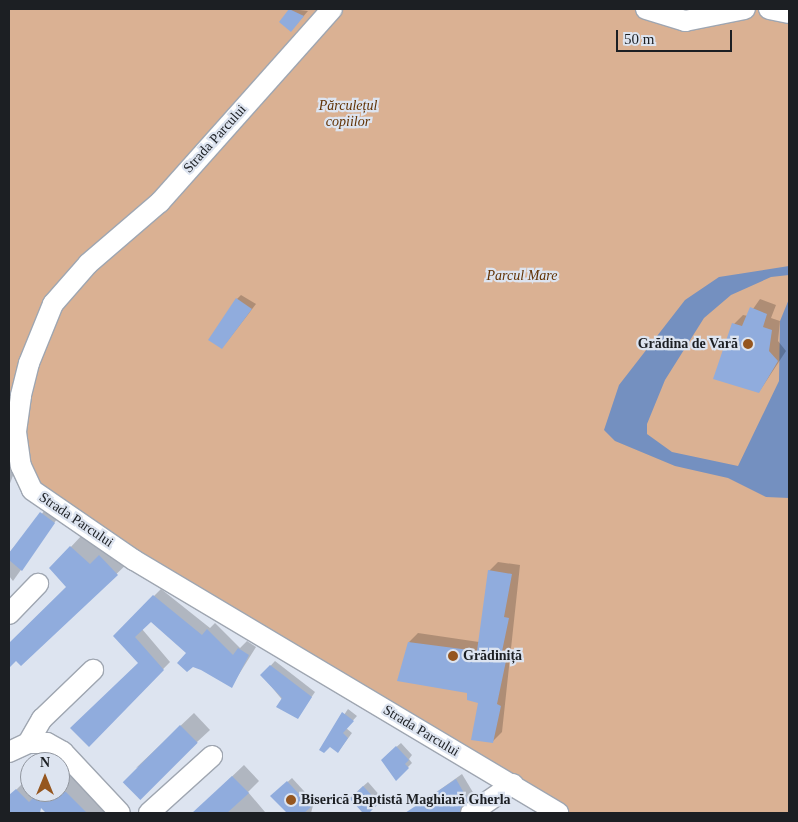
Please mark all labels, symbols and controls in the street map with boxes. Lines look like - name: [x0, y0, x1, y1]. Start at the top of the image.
- scale bar: [618, 20, 734, 52]
- text: 50 m: [624, 31, 654, 47]
- park label: Părculețul copiilor: [319, 98, 377, 130]
- street label: Strada Parcului: [180, 101, 250, 177]
- park label: Parcul Mare: [487, 268, 557, 284]
- place label: Grădina de Vară: [637, 336, 738, 352]
- marker: Grădina de Vară: [742, 338, 754, 350]
- street label: Strada Parcului: [36, 489, 116, 551]
- place label: Grădiniță: [463, 648, 522, 664]
- marker: Grădiniță: [447, 650, 459, 662]
- street label: Strada Parcului: [380, 702, 462, 760]
- north arrow: [20, 752, 70, 802]
- text: N: [40, 755, 50, 770]
- place label: Biserică Baptistă Maghiară Gherla: [301, 792, 511, 808]
- marker: Biserică Baptistă Maghiară Gherla: [285, 794, 297, 806]

